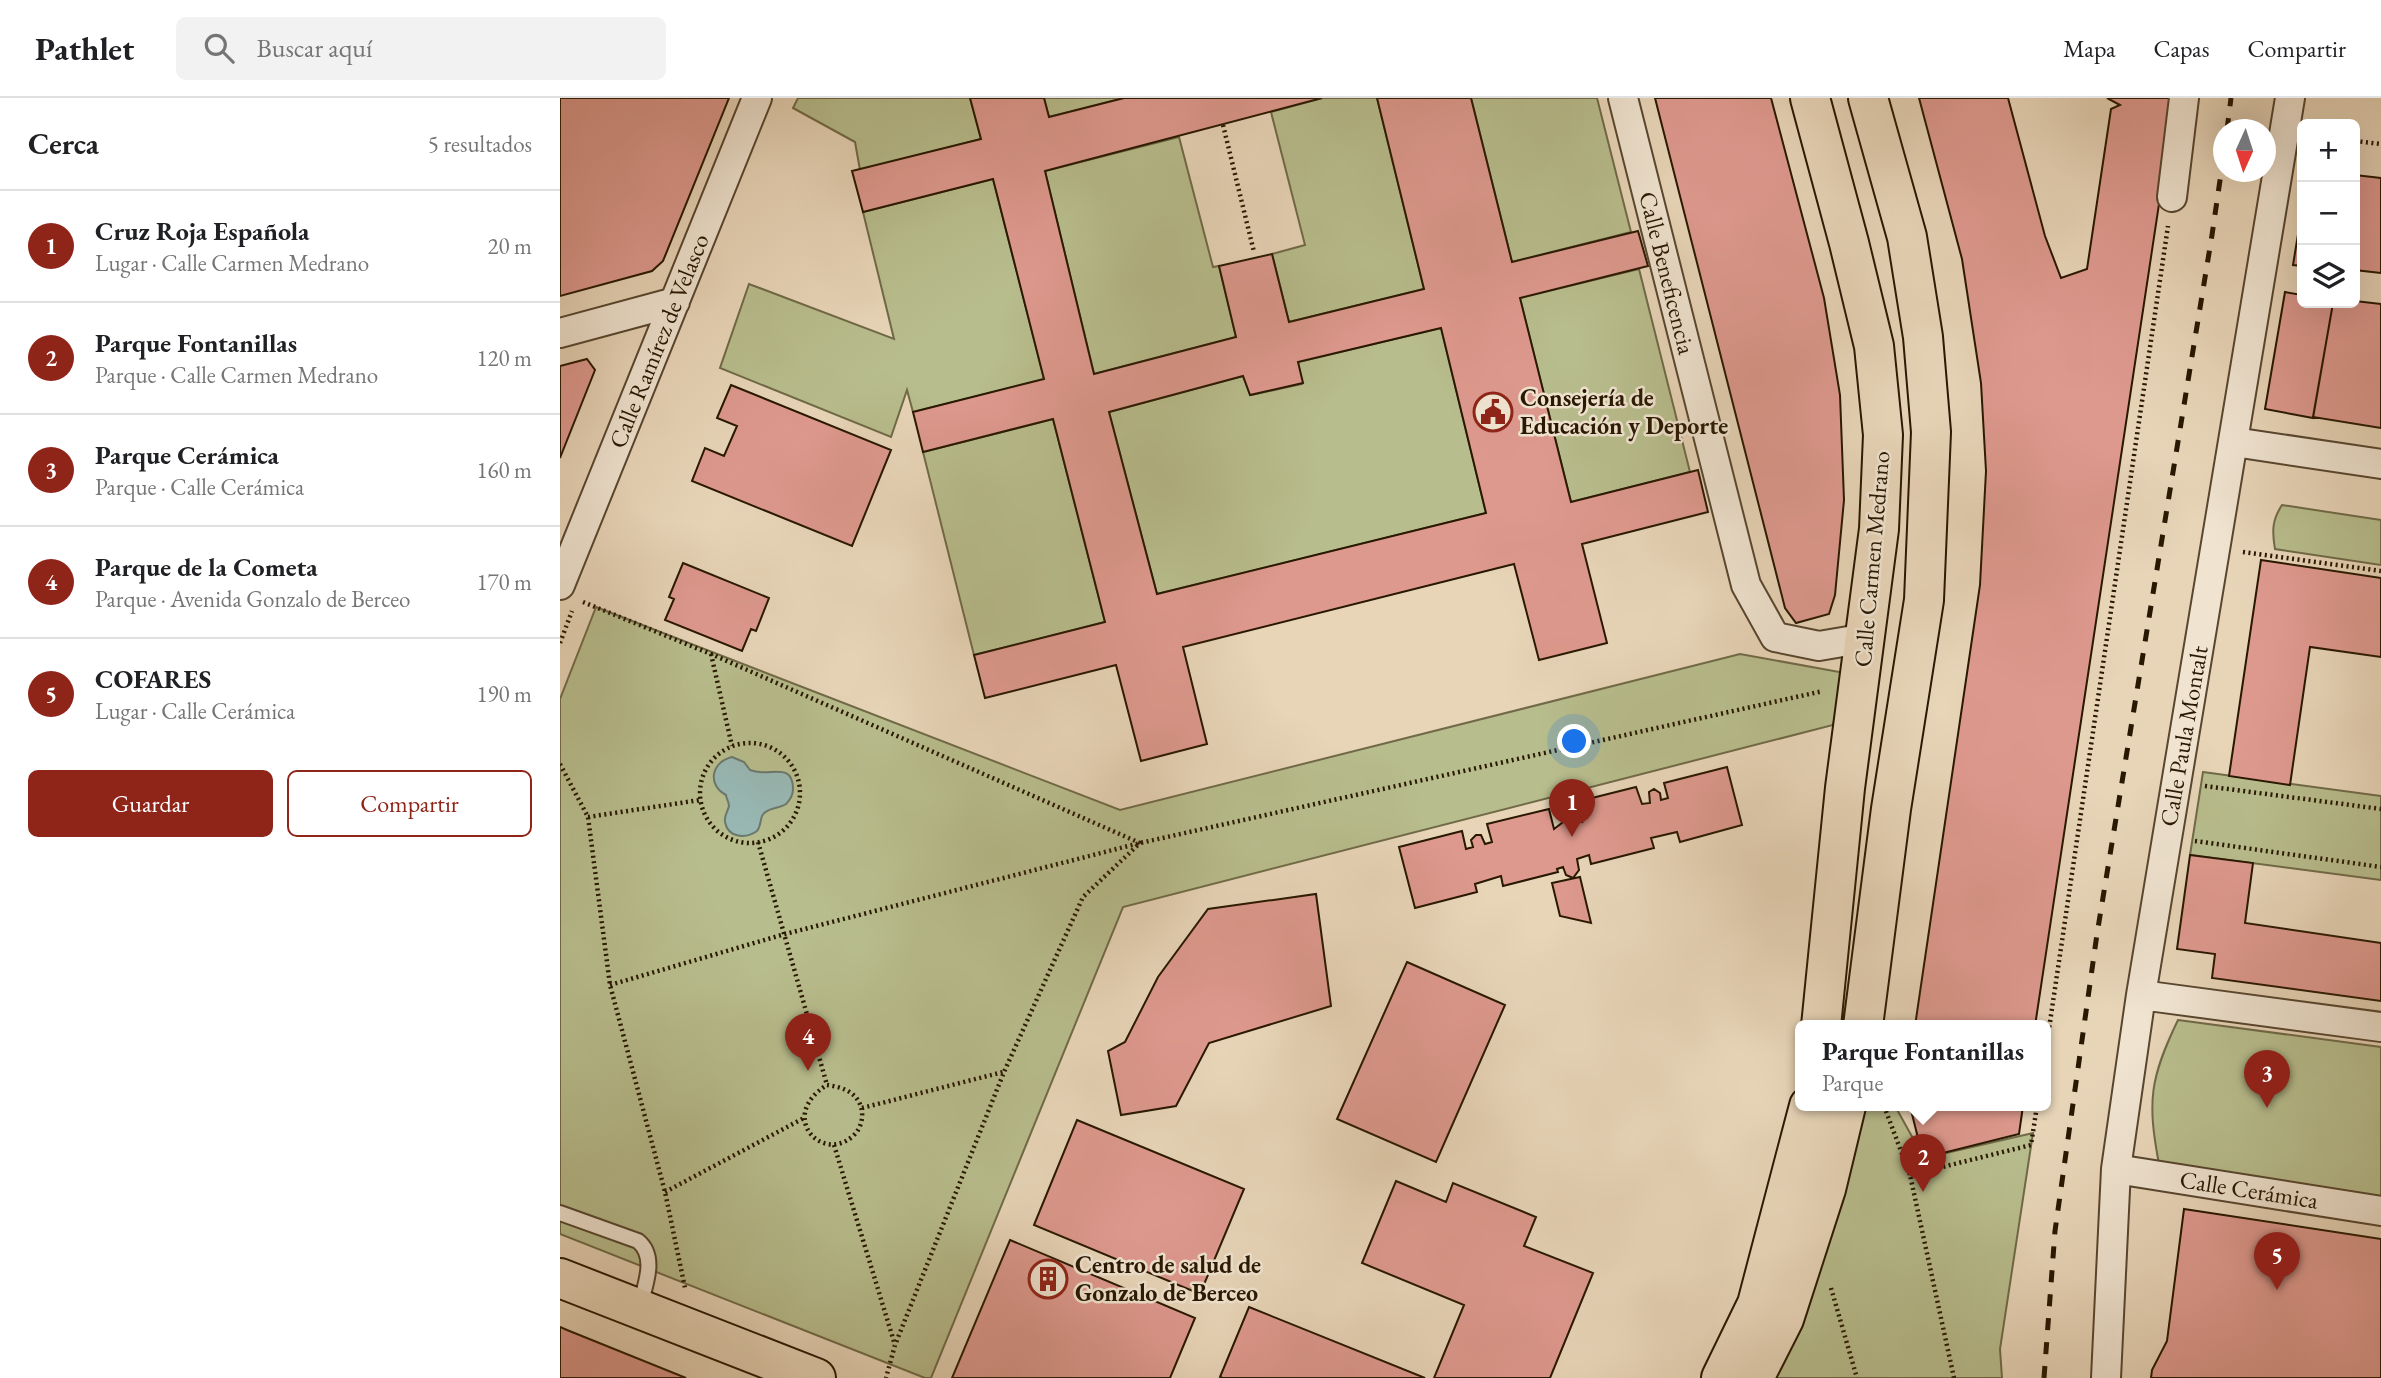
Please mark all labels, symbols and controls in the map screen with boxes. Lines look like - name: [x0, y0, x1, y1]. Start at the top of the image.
- search box: [176, 17, 666, 80]
- text: Pathlet: [35, 27, 134, 70]
- icon: search: [200, 29, 238, 67]
- text: Buscar aquí: [256, 31, 372, 65]
- text: Mapa: [2063, 33, 2115, 64]
- text: Capas: [2153, 33, 2209, 64]
- text: Compartir: [2247, 33, 2346, 64]
- north arrow: [2213, 119, 2276, 182]
- map controls: [2297, 119, 2360, 308]
- button: +: [2297, 119, 2360, 182]
- text: Cerca: [28, 124, 99, 163]
- text: 5 resultados: [428, 129, 532, 159]
- button: −: [2297, 182, 2360, 245]
- street label: Calle Beneficencia: [1632, 188, 1703, 358]
- text: Cruz Roja Española: [95, 214, 310, 248]
- street label: Calle Ramírez de Velasco: [601, 229, 716, 453]
- text: 1: [45, 231, 57, 261]
- text: 20 m: [487, 231, 532, 261]
- button: layers: [2297, 245, 2360, 308]
- text: Lugar · Calle Carmen Medrano: [95, 248, 369, 278]
- text: Parque Fontanillas: [95, 326, 297, 360]
- text: 2: [45, 343, 57, 373]
- text: 120 m: [476, 343, 532, 373]
- text: Parque · Calle Carmen Medrano: [95, 360, 378, 390]
- place label: Consejería de Educación y Deporte: [1520, 382, 1728, 442]
- public building icon: Consejería de Educación y Deporte: [1472, 391, 1514, 433]
- text: Parque Cerámica: [95, 438, 279, 472]
- street label: Calle Carmen Medrano: [1847, 449, 1896, 668]
- text: 3: [45, 455, 57, 485]
- text: 160 m: [476, 455, 532, 485]
- text: Parque · Calle Cerámica: [95, 472, 304, 502]
- text: Parque de la Cometa: [95, 550, 318, 584]
- text: 4: [45, 567, 57, 597]
- text: 170 m: [476, 567, 532, 597]
- text: Parque · Avenida Gonzalo de Berceo: [95, 584, 410, 614]
- street label: Calle Paula Montalt: [2152, 643, 2215, 829]
- text: COFARES: [95, 662, 211, 696]
- text: 5: [45, 679, 57, 709]
- text: 190 m: [476, 679, 532, 709]
- text: Lugar · Calle Cerámica: [95, 696, 295, 726]
- your location: [1557, 724, 1591, 758]
- button: Guardar: [28, 770, 273, 837]
- button: Compartir: [287, 770, 532, 837]
- pin: 1: [1549, 779, 1595, 837]
- pin: 4: [785, 1013, 831, 1071]
- popup: [1795, 1020, 2051, 1111]
- text: Parque Fontanillas: [1822, 1034, 2024, 1068]
- pin: 3: [2244, 1050, 2290, 1108]
- text: Parque: [1822, 1068, 1883, 1098]
- pin: 2: [1900, 1134, 1946, 1192]
- street label: Calle Cerámica: [2178, 1163, 2321, 1216]
- pin: 5: [2254, 1232, 2300, 1290]
- place label: Centro de salud de Gonzalo de Berceo: [1075, 1249, 1261, 1308]
- building icon: Centro de salud de Gonzalo de Berceo: [1027, 1258, 1069, 1300]

